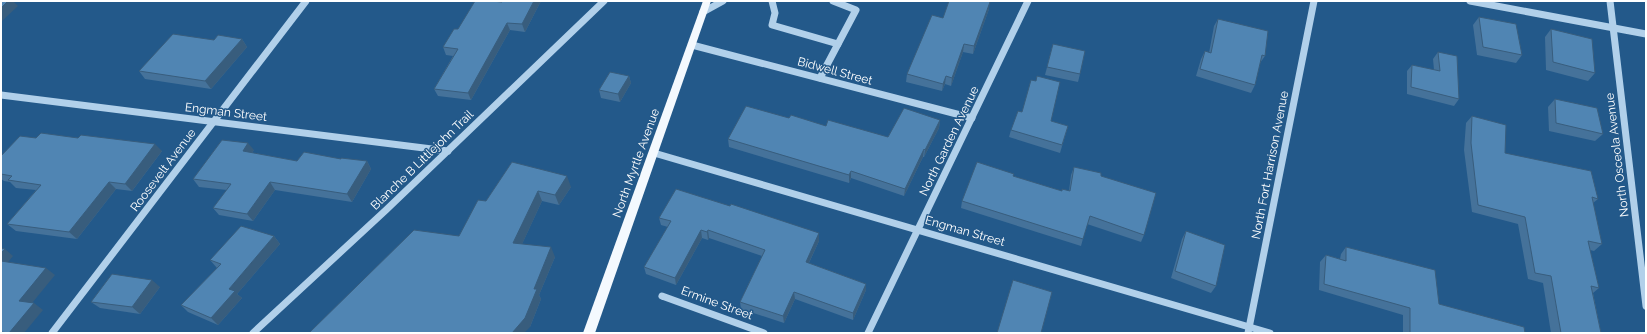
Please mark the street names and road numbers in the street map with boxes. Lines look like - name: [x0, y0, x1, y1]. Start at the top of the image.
- street label: Bidwell Street: [796, 54, 874, 88]
- street label: North Garden Avenue: [916, 84, 982, 198]
- street label: North Fort Harrison Avenue: [1249, 90, 1291, 240]
- street label: North Osceola Avenue: [1602, 92, 1632, 218]
- street label: Engman Street: [184, 100, 268, 124]
- street label: Blanche B Littlejohn Trail: [368, 107, 477, 213]
- street label: North Myrtle Avenue: [610, 107, 662, 219]
- street label: Roosevelt Avenue: [127, 126, 199, 214]
- street label: Engman Street: [923, 213, 1007, 249]
- street label: Ermine Street: [679, 284, 755, 322]

